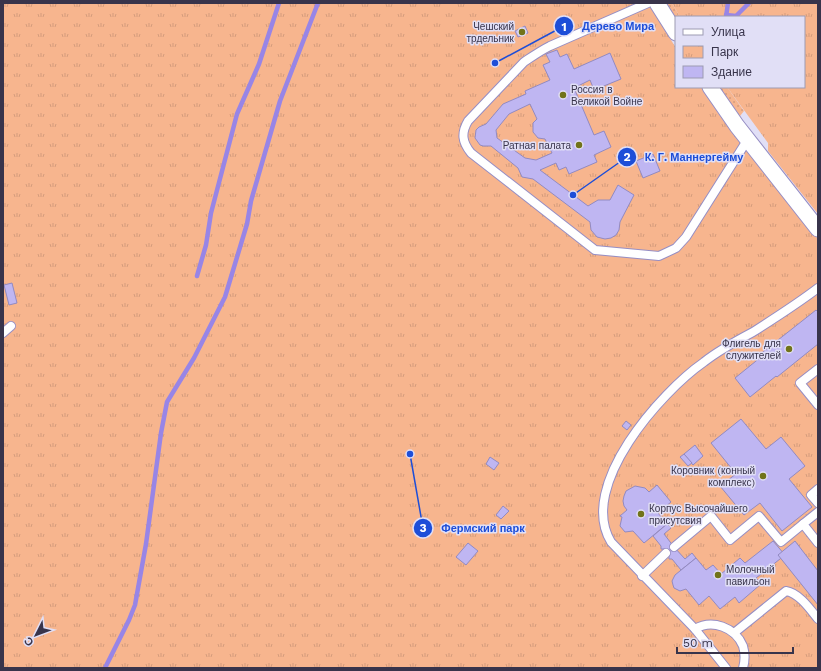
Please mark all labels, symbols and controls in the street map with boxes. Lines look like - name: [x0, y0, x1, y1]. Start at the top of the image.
- callout: Дерево Мира: [554, 15, 662, 38]
- legend: [675, 16, 805, 88]
- text: 1: [561, 20, 567, 34]
- text: Дерево Мира: [582, 20, 655, 33]
- place label: Чешский трдельник: [466, 21, 515, 44]
- text: Улица: [711, 25, 745, 39]
- marker: Чешский трдельник: [517, 27, 527, 37]
- text: Парк: [711, 45, 739, 59]
- text: Здание: [711, 65, 752, 79]
- place label: Россия в Великой Войне: [571, 84, 643, 107]
- marker: Россия в Великой Войне: [558, 90, 568, 100]
- place label: Ратная палата: [503, 140, 571, 151]
- marker: Ратная палата: [574, 140, 584, 150]
- callout: К. Г. Маннергейму: [617, 145, 752, 168]
- text: 2: [623, 150, 631, 164]
- text: К. Г. Маннергейму: [645, 151, 744, 164]
- place label: Флигель для служителей: [722, 338, 781, 361]
- marker: Флигель для служителей: [784, 344, 794, 354]
- place label: Коровник (конный комплекс): [671, 465, 755, 488]
- marker: Коровник (конный комплекс): [758, 471, 768, 481]
- place label: Корпус Высочайшего присутсвия: [649, 503, 748, 526]
- marker: Корпус Высочайшего присутсвия: [636, 509, 646, 519]
- callout: Фермский парк: [413, 517, 533, 540]
- text: 3: [419, 521, 427, 535]
- text: Фермский парк: [441, 522, 525, 535]
- place label: Молочный павильон: [726, 564, 775, 587]
- marker: Молочный павильон: [713, 570, 723, 580]
- north arrow: [16, 615, 56, 655]
- scale bar: [677, 629, 793, 655]
- text: С: [21, 634, 36, 649]
- text: 50 m: [683, 636, 713, 650]

